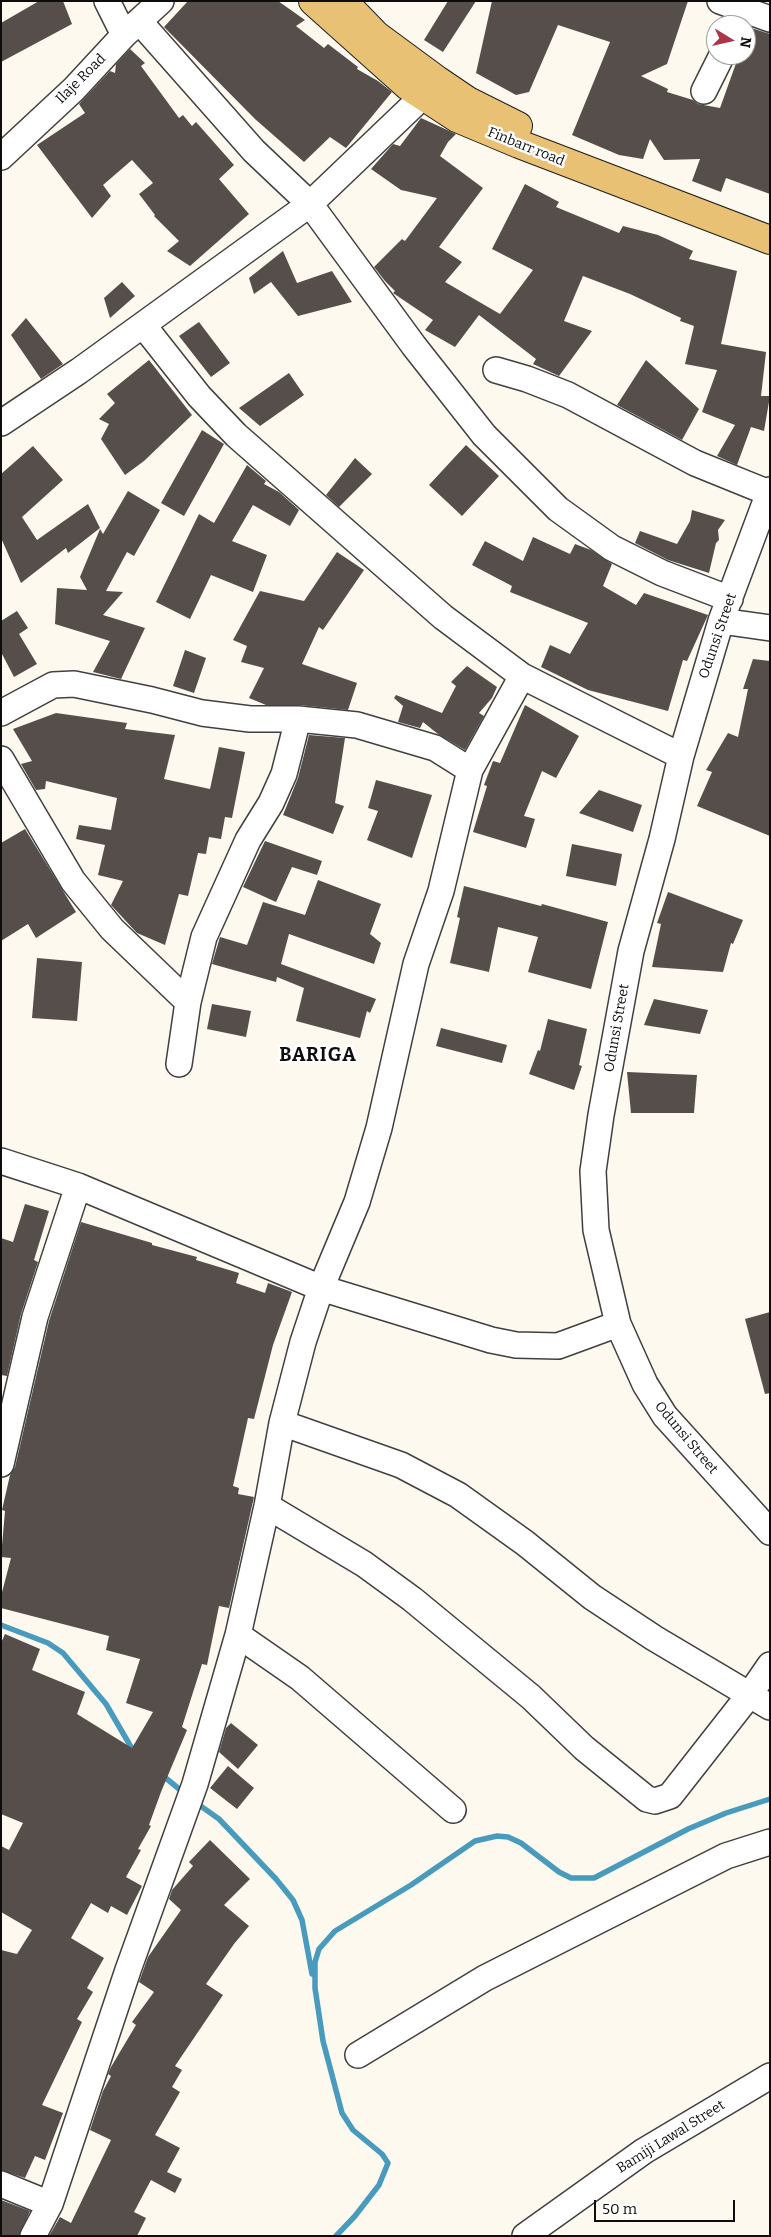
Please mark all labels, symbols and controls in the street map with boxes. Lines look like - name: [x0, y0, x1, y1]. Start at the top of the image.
- north arrow: [706, 15, 756, 65]
- text: N: [736, 36, 755, 49]
- street label: Ilaje Road: [53, 51, 109, 107]
- street label: Finbarr road: [485, 124, 567, 170]
- street label: Odunsi Street: [696, 591, 740, 681]
- street label: Odunsi Street: [601, 983, 633, 1073]
- district label: BARIGA: [279, 1045, 357, 1067]
- street label: Odunsi Street: [651, 1398, 721, 1478]
- street label: Bamiji Lawal Street: [614, 2097, 728, 2177]
- scale bar: [596, 2190, 737, 2222]
- text: 50 m: [602, 2200, 637, 2218]

